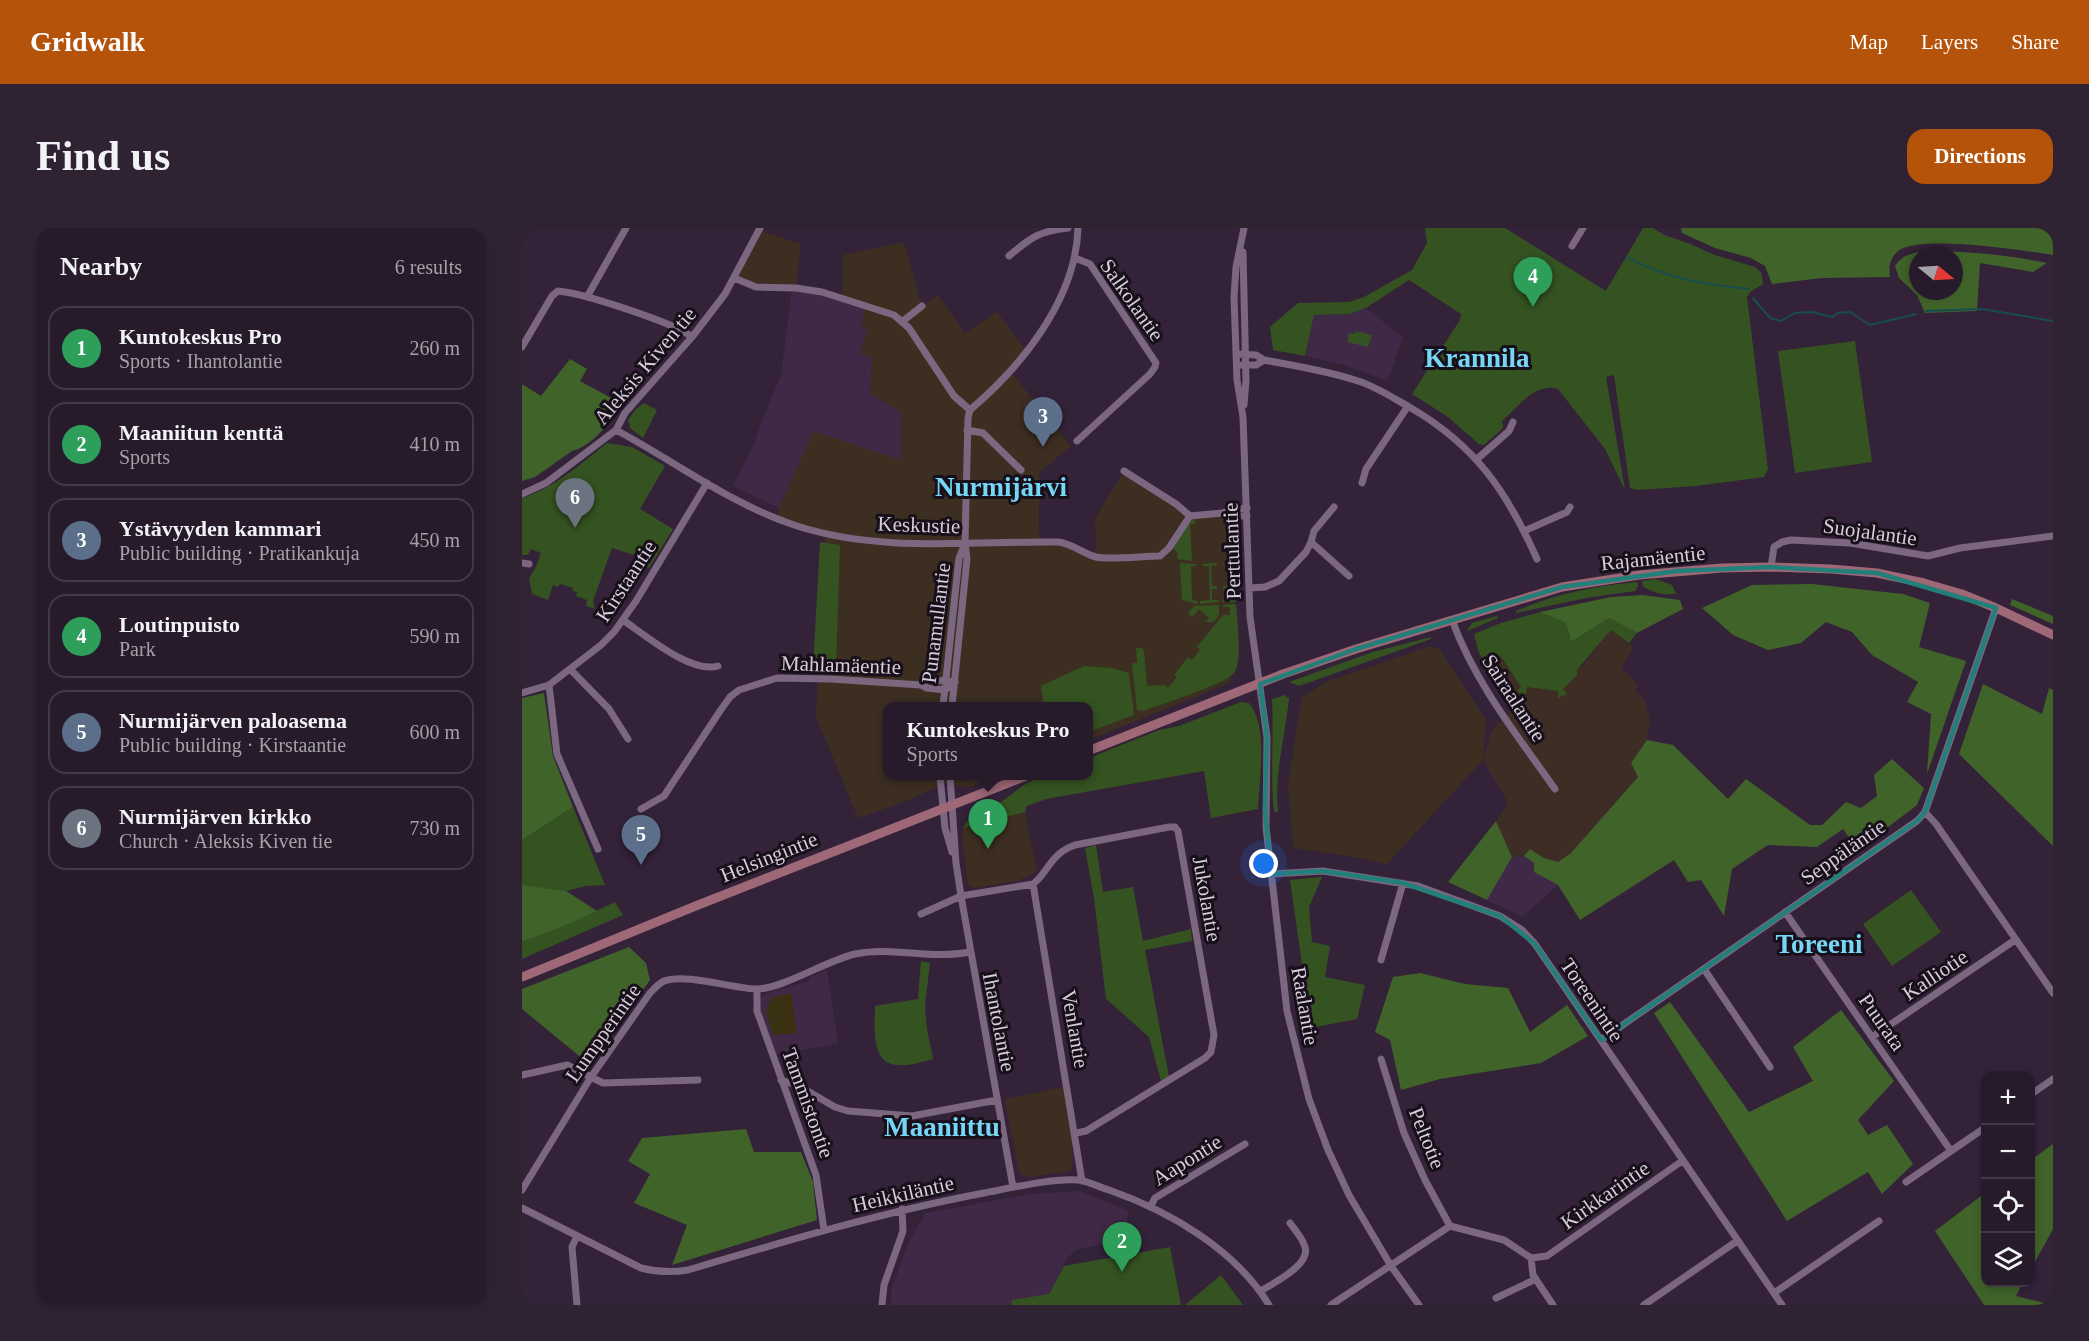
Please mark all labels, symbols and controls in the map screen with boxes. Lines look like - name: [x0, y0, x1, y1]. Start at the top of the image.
- text: Gridwalk: [30, 26, 145, 57]
- text: Map: [1850, 30, 1888, 54]
- text: Layers: [1921, 30, 1978, 54]
- text: Share: [2011, 30, 2059, 54]
- button: Directions: [1907, 129, 2053, 184]
- text: Find us: [36, 133, 170, 179]
- north arrow: [1909, 246, 1963, 300]
- text: Nearby: [60, 252, 142, 281]
- street label: Salkolantie: [1095, 254, 1169, 346]
- text: 6 results: [395, 256, 462, 278]
- pin: 4: [1514, 257, 1552, 307]
- street label: Aleksis Kiven tie: [589, 302, 701, 430]
- text: Kuntokeskus Pro: [119, 324, 282, 349]
- text: 1: [77, 337, 87, 359]
- text: 260 m: [409, 337, 460, 359]
- district label: Krannila: [1424, 343, 1530, 373]
- text: Sports · Ihantolantie: [119, 350, 282, 372]
- pin: 3: [1024, 398, 1062, 447]
- text: Maaniitun kenttä: [119, 420, 283, 445]
- text: 2: [77, 433, 87, 455]
- text: 410 m: [409, 433, 460, 455]
- text: Sports: [119, 446, 170, 468]
- district label: Nurmijärvi: [935, 472, 1067, 502]
- pin: 6: [556, 478, 594, 528]
- street label: Perttulantie: [1218, 502, 1246, 600]
- street label: Keskustie: [877, 512, 961, 538]
- street label: Suojalantie: [1822, 514, 1918, 550]
- text: Ystävyyden kammari: [119, 516, 321, 541]
- text: 3: [77, 529, 87, 551]
- text: 450 m: [409, 529, 460, 551]
- street label: Kirstaantie: [591, 536, 661, 626]
- street label: Rajamäentie: [1600, 541, 1706, 575]
- text: Public building · Pratikankuja: [119, 542, 360, 564]
- street label: Punamullantie: [917, 561, 955, 685]
- text: Loutinpuisto: [119, 612, 240, 637]
- text: 4: [77, 625, 87, 647]
- text: 590 m: [409, 625, 460, 647]
- text: Park: [119, 638, 156, 660]
- street label: Sairaalantie: [1477, 650, 1551, 746]
- street label: Mahlamäentie: [781, 651, 901, 679]
- popup: [883, 702, 1093, 780]
- text: Nurmijärven paloasema: [119, 708, 347, 733]
- text: Kuntokeskus Pro: [907, 717, 1069, 742]
- text: 5: [77, 721, 87, 743]
- text: 600 m: [409, 721, 460, 743]
- text: Public building · Kirstaantie: [119, 734, 346, 756]
- text: Sports: [907, 743, 958, 765]
- pin: 1: [968, 800, 1008, 849]
- text: Nurmijärven kirkko: [119, 804, 312, 829]
- street label: Seppäläntie: [1796, 814, 1890, 890]
- pin: 5: [622, 816, 660, 865]
- text: 6: [77, 817, 87, 839]
- text: 730 m: [409, 817, 460, 839]
- street label: Helsingintie: [717, 827, 821, 887]
- text: Church · Aleksis Kiven tie: [119, 830, 332, 852]
- your location: [1249, 849, 1278, 878]
- street label: Jukolantie: [1188, 854, 1226, 944]
- district label: Toreeni: [1775, 929, 1863, 959]
- street label: Kalliotie: [1898, 945, 1972, 1005]
- street label: Toreenintie: [1555, 954, 1629, 1046]
- street label: Raalantie: [1286, 965, 1324, 1047]
- street label: Ihantolantie: [978, 970, 1020, 1074]
- street label: Lumpperintie: [560, 979, 646, 1087]
- street label: Venlantie: [1056, 988, 1094, 1070]
- street label: Puurata: [1854, 989, 1911, 1056]
- street label: Tammistontie: [777, 1045, 839, 1161]
- map controls: [1981, 1071, 2035, 1287]
- button: +: [1981, 1071, 2035, 1125]
- street label: Peltotie: [1404, 1104, 1450, 1172]
- district label: Maaniittu: [884, 1112, 1000, 1142]
- button: −: [1981, 1125, 2035, 1179]
- street label: Aapontie: [1148, 1129, 1226, 1191]
- street label: Kirkkarintie: [1556, 1156, 1654, 1234]
- street label: Heikkiläntie: [850, 1171, 956, 1217]
- button: locate: [1981, 1179, 2035, 1233]
- pin: 2: [1102, 1222, 1142, 1272]
- button: layers: [1981, 1233, 2035, 1287]

